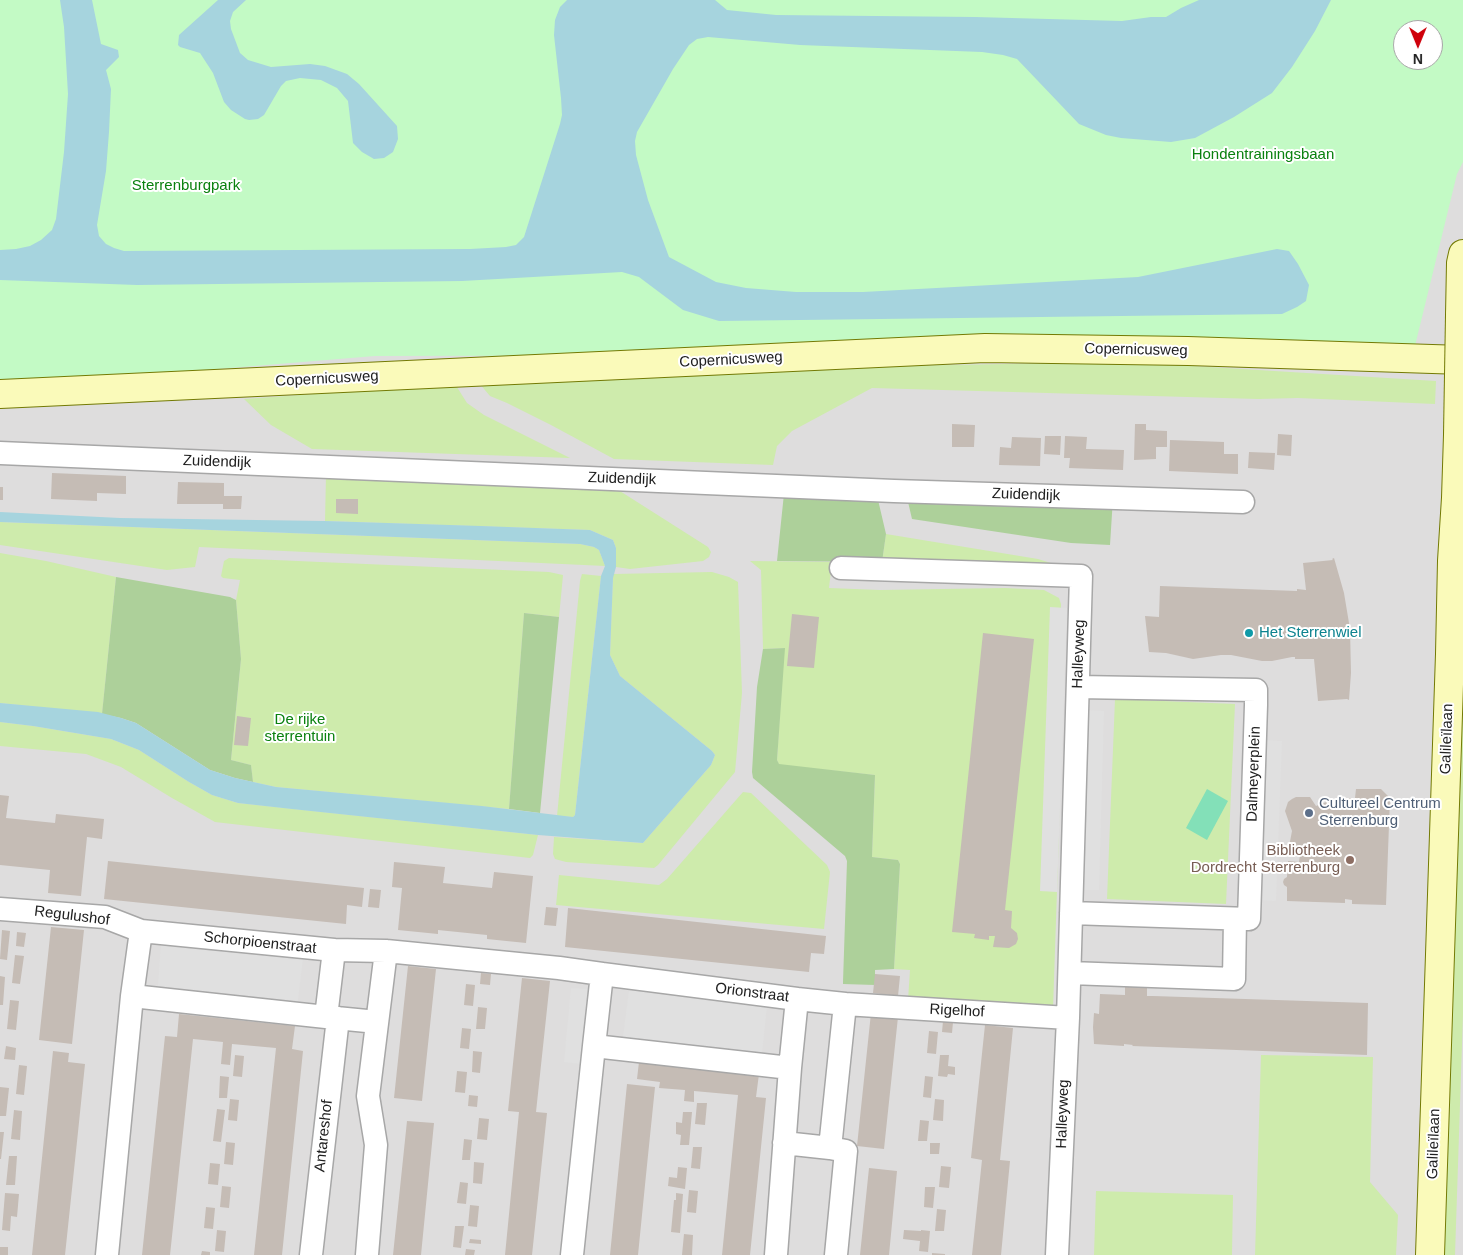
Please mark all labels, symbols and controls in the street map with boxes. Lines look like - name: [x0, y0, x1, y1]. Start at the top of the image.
- north arrow: [1393, 20, 1443, 70]
- text: N: [1413, 51, 1423, 67]
- park label: Hondentrainingsbaan: [1192, 146, 1334, 164]
- park label: Sterrenburgpark: [132, 177, 240, 195]
- street label: Copernicusweg: [1084, 340, 1188, 360]
- street label: Copernicusweg: [679, 348, 783, 372]
- street label: Copernicusweg: [275, 367, 379, 391]
- street label: Zuidendijk: [183, 452, 251, 472]
- street label: Zuidendijk: [588, 469, 656, 489]
- street label: Zuidendijk: [992, 485, 1060, 505]
- street label: Halleyweg: [1069, 619, 1089, 689]
- place label: Het Sterrenwiel: [1259, 624, 1362, 642]
- marker: Het Sterrenwiel: [1243, 627, 1255, 639]
- street label: Galileïlaan: [1437, 703, 1457, 775]
- park label: De rijke sterrentuin: [265, 711, 335, 746]
- street label: Dalmeyerplein: [1243, 726, 1265, 822]
- place label: Cultureel Centrum Sterrenburg: [1319, 795, 1441, 830]
- marker: Cultureel Centrum Sterrenburg: [1303, 807, 1315, 819]
- place label: Bibliotheek Dordrecht Sterrenburg: [1191, 842, 1340, 877]
- marker: Bibliotheek Dordrecht Sterrenburg: [1344, 854, 1356, 866]
- street label: Regulushof: [33, 902, 111, 930]
- street label: Schorpioenstraat: [203, 928, 317, 958]
- street label: Orionstraat: [714, 980, 790, 1006]
- street label: Rigelhof: [929, 1001, 985, 1021]
- street label: Halleyweg: [1053, 1079, 1073, 1149]
- street label: Antareshof: [311, 1099, 337, 1173]
- street label: Galileïlaan: [1424, 1108, 1444, 1180]

